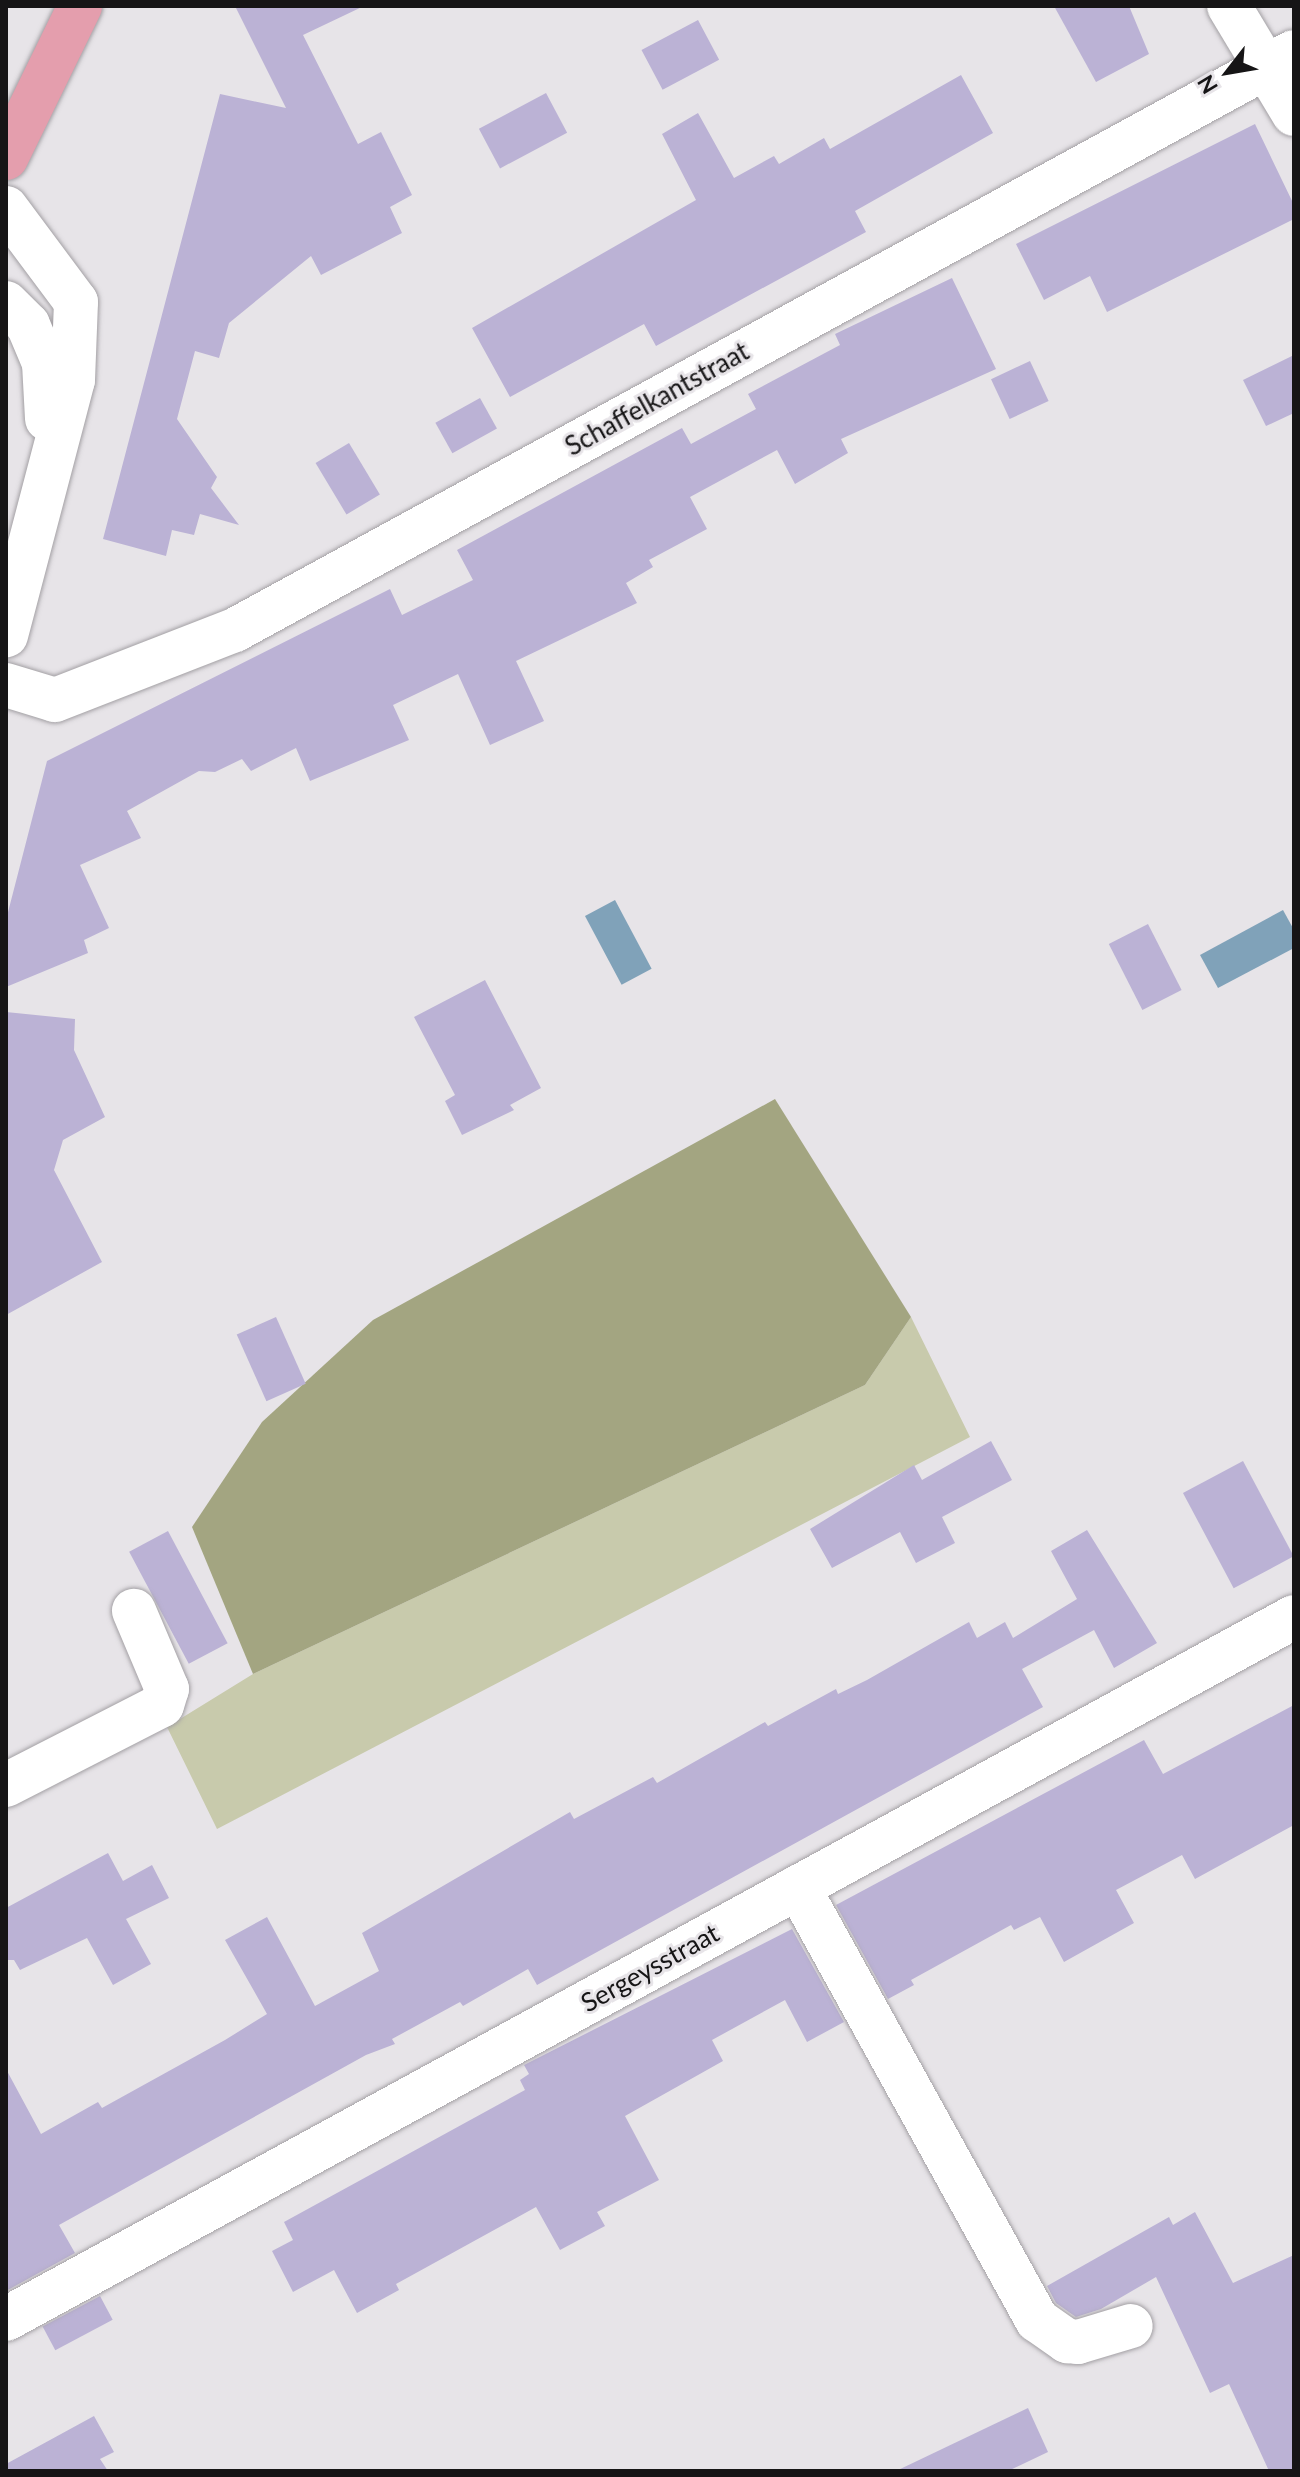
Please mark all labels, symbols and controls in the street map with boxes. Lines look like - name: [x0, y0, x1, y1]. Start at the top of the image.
- north arrow: [1188, 32, 1268, 112]
- text: N: [1191, 70, 1223, 99]
- street label: Schaffelkantstraat: [560, 336, 754, 462]
- street label: Sergeysstraat: [576, 1917, 724, 2019]

